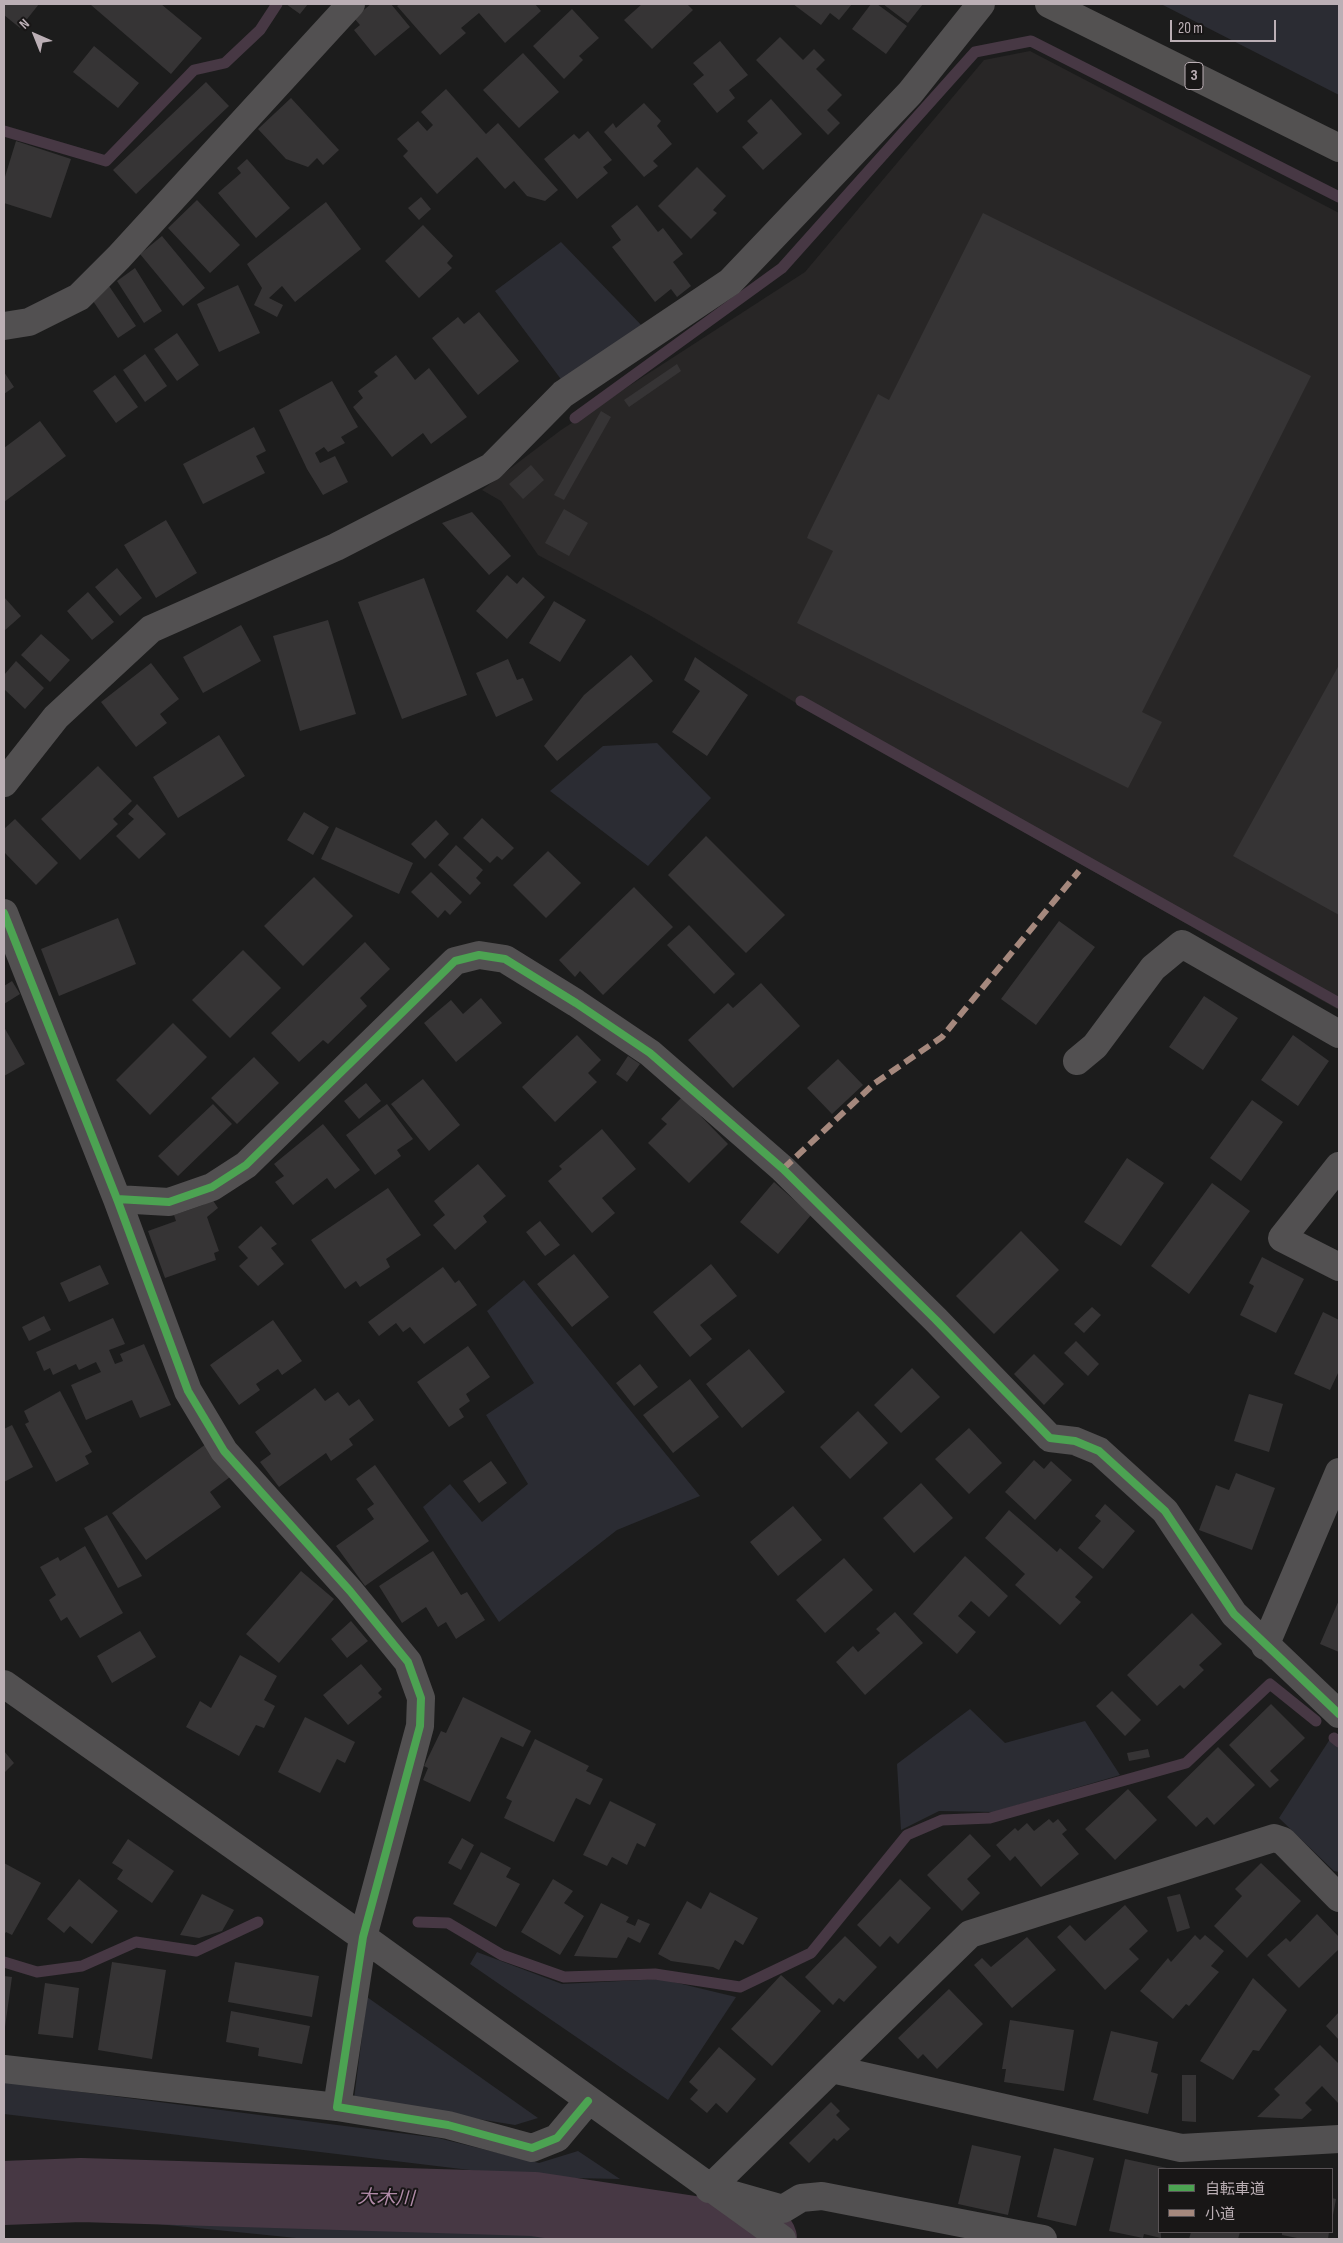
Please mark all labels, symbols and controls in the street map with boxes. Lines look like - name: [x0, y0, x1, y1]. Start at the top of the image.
- north arrow: [10, 10, 60, 60]
- scale bar: [1173, 10, 1279, 42]
- text: N: [16, 15, 33, 33]
- text: 20 m: [1178, 19, 1203, 38]
- road number: 3: [1185, 62, 1203, 90]
- legend: [1158, 2168, 1333, 2233]
- text: 自転車道: [1205, 2180, 1265, 2199]
- water label: 大木川: [357, 2187, 415, 2211]
- text: 小道: [1205, 2205, 1235, 2224]

